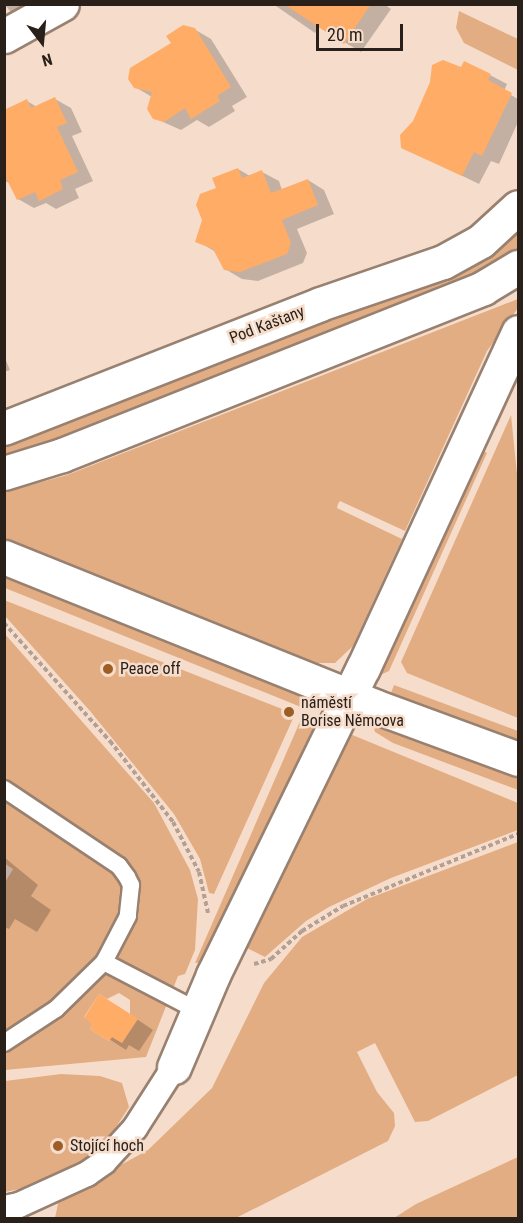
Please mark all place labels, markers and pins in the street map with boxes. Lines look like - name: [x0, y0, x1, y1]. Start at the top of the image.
- place label: Peace off: [120, 659, 181, 679]
- marker: Peace off: [101, 662, 115, 676]
- place label: náměstí Borise Němcova: [301, 693, 404, 731]
- marker: náměstí Borise Němcova: [282, 705, 296, 719]
- place label: Stojící hoch: [70, 1136, 144, 1156]
- marker: Stojící hoch: [51, 1139, 65, 1153]

